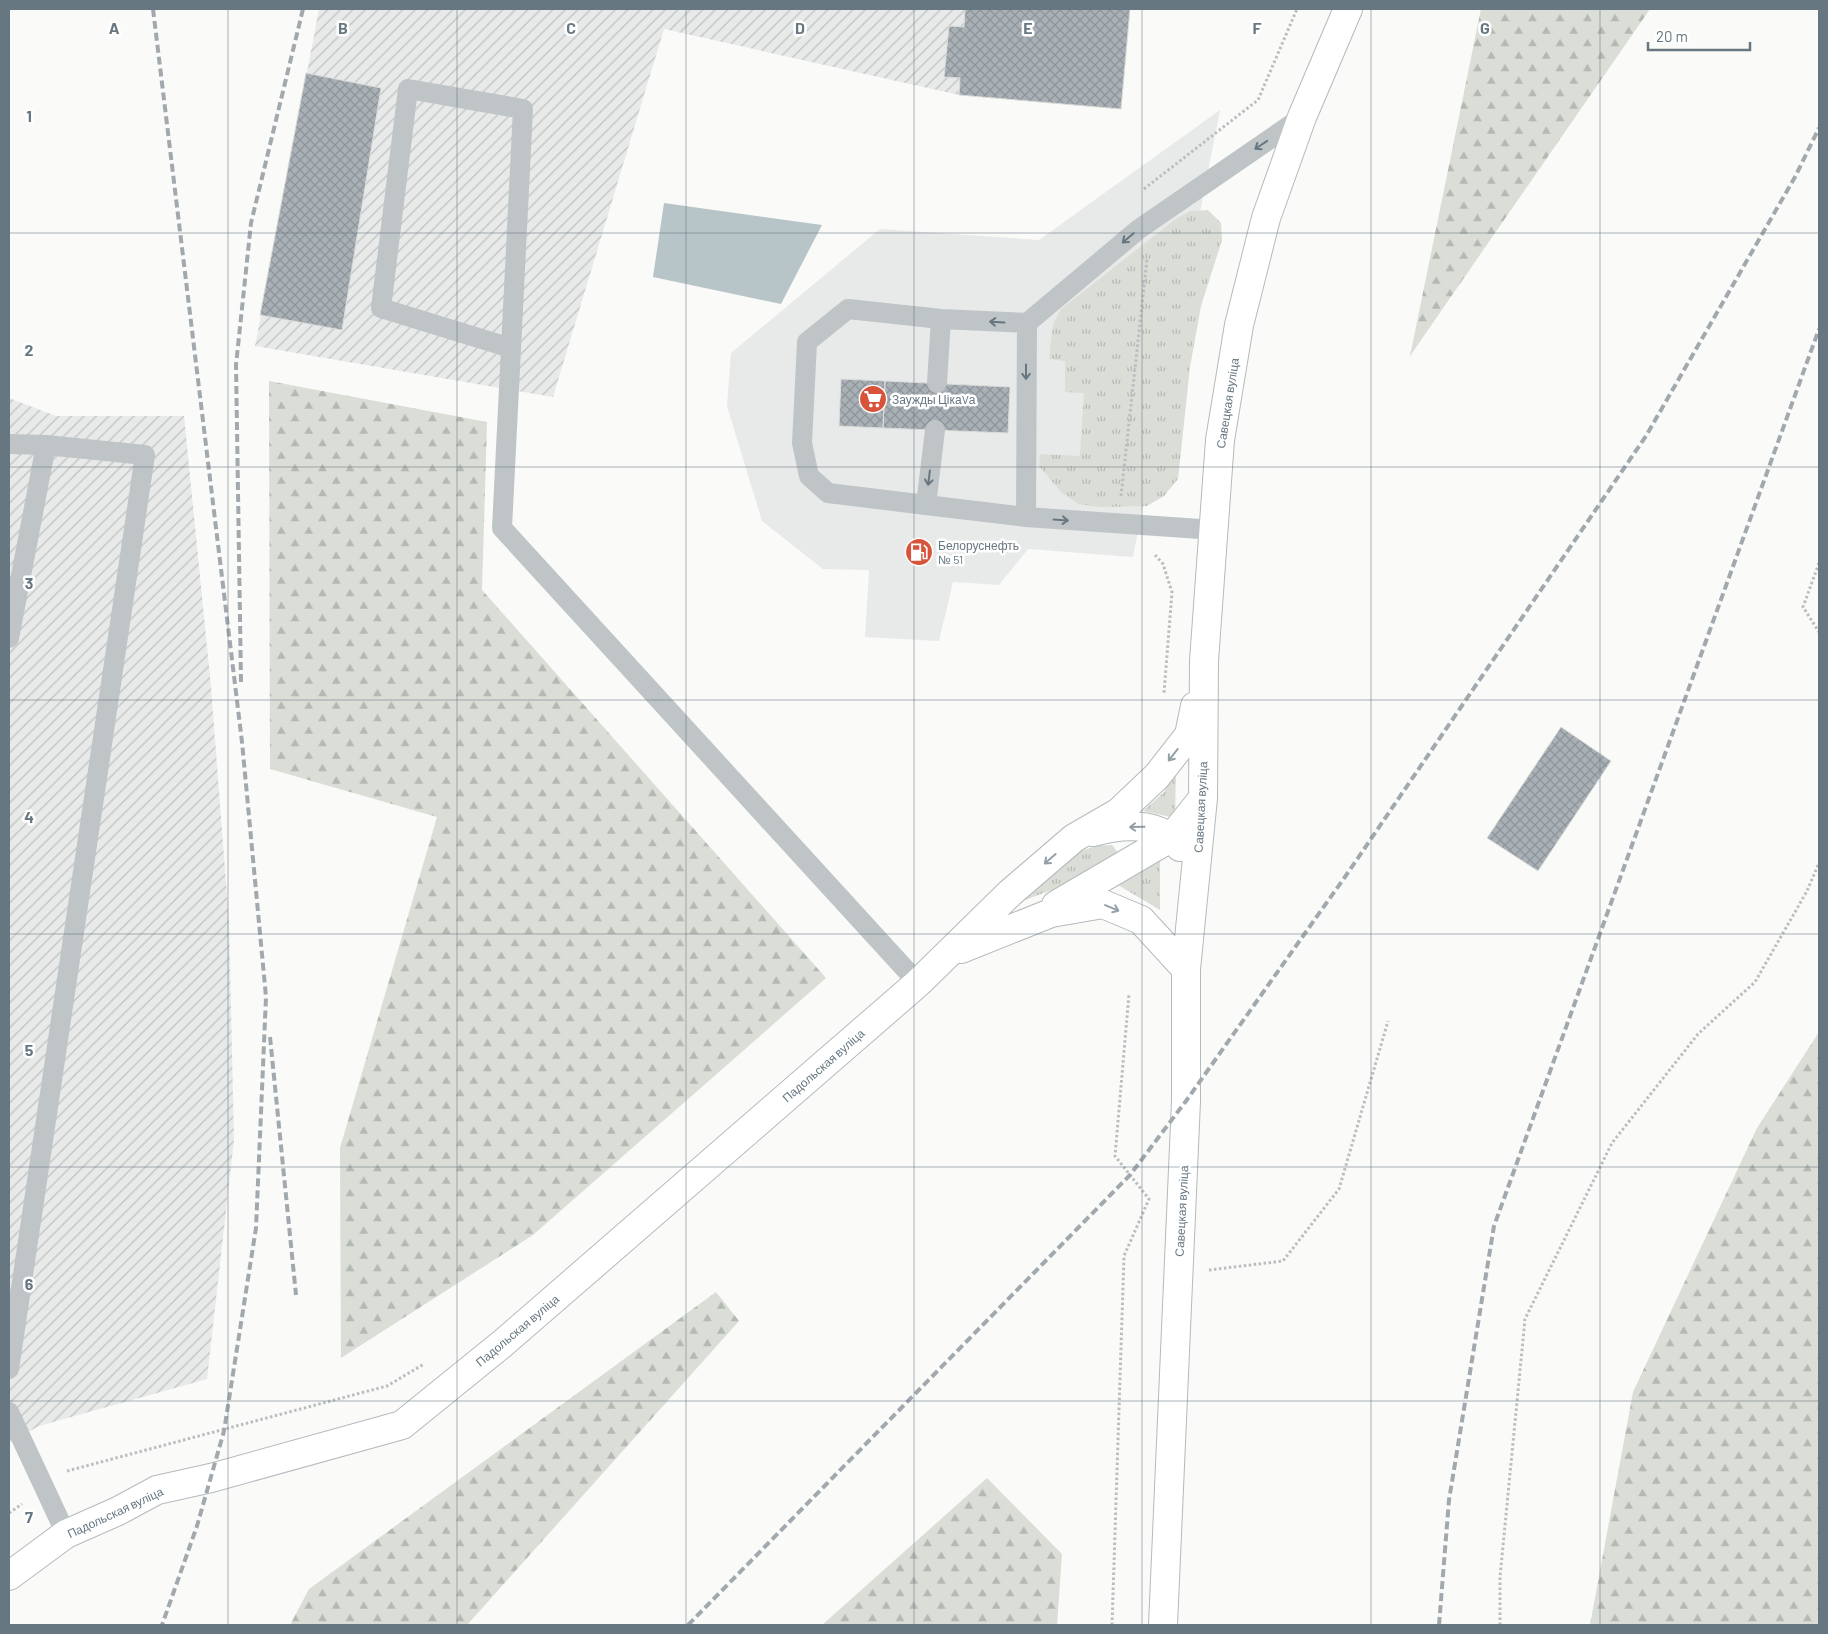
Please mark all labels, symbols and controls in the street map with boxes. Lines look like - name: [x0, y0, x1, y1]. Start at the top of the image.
- text: A: [109, 18, 120, 37]
- text: B: [338, 18, 348, 37]
- text: C: [566, 18, 576, 37]
- text: D: [795, 18, 805, 37]
- text: E: [1023, 18, 1033, 37]
- text: F: [1253, 18, 1262, 37]
- text: G: [1480, 18, 1490, 37]
- scale bar: [1648, 20, 1750, 52]
- text: 20 m: [1656, 27, 1688, 45]
- text: 1: [26, 106, 32, 125]
- one-way arrow: [1255, 140, 1269, 150]
- one-way arrow: [1122, 232, 1135, 243]
- one-way arrow: [989, 317, 1006, 327]
- text: 2: [25, 340, 34, 359]
- street label: Савецкая вуліца: [1213, 356, 1242, 449]
- one-way arrow: [1021, 364, 1031, 380]
- supermarket icon: Заужды ЦікаVа: [858, 384, 888, 414]
- place label: Заужды ЦікаVа: [892, 392, 976, 407]
- one-way arrow: [924, 470, 934, 486]
- one-way arrow: [1052, 515, 1068, 525]
- fuel station icon: Белоруснефть № 51: [904, 537, 934, 567]
- place label: Белоруснефть № 51: [938, 538, 1019, 566]
- text: 3: [25, 573, 33, 592]
- one-way arrow: [1168, 748, 1178, 762]
- street label: Савецкая вуліца: [1191, 761, 1210, 853]
- text: 4: [24, 807, 34, 826]
- one-way arrow: [1129, 822, 1146, 832]
- one-way arrow: [1043, 853, 1056, 864]
- one-way arrow: [1104, 903, 1119, 913]
- street label: Падольская вуліца: [779, 1025, 868, 1105]
- text: 5: [25, 1040, 34, 1059]
- street label: Савецкая вуліца: [1172, 1165, 1191, 1257]
- text: 6: [25, 1274, 34, 1293]
- street label: Падольская вуліца: [473, 1291, 562, 1370]
- street label: Падольская вуліца: [65, 1484, 166, 1541]
- text: 7: [25, 1507, 33, 1526]

